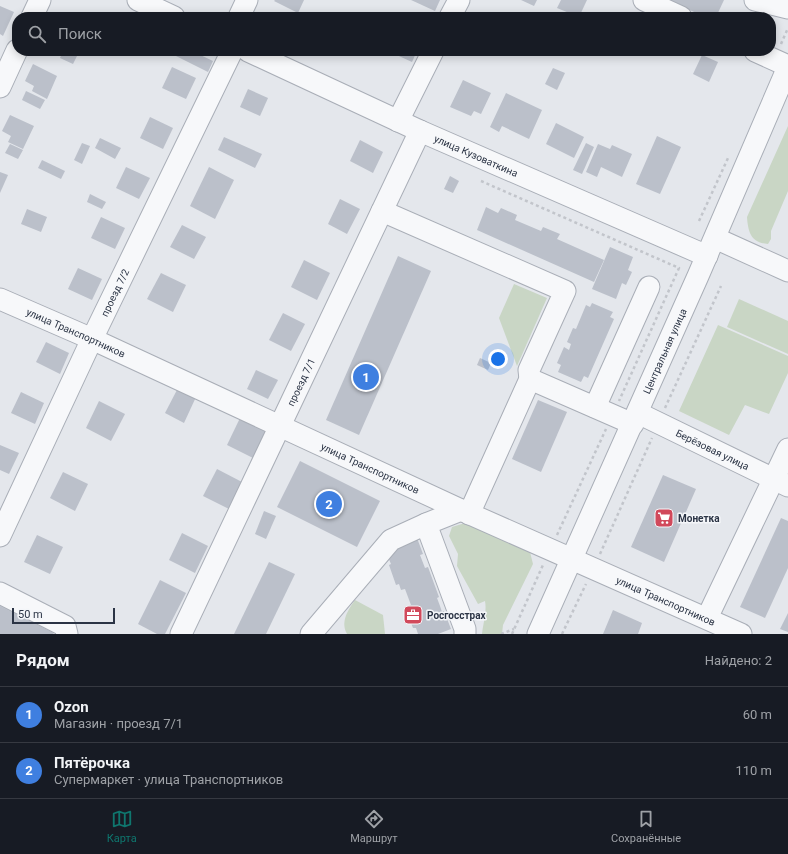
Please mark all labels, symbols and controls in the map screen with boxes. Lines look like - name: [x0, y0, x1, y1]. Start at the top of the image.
- search box: [12, 12, 776, 56]
- icon: search: [26, 23, 48, 45]
- text: Поиск: [58, 25, 102, 43]
- street label: улица Кузоваткина: [433, 132, 520, 179]
- street label: проезд 7/2: [98, 267, 131, 318]
- street label: улица Транспортников: [25, 306, 127, 359]
- street label: Центральная улица: [641, 307, 688, 395]
- your location: [488, 349, 508, 369]
- street label: проезд 7/1: [285, 356, 317, 408]
- pin: 1: [353, 362, 379, 392]
- street label: Берёзовая улица: [674, 427, 751, 472]
- street label: улица Транспортников: [319, 440, 421, 496]
- pin: 2: [316, 489, 342, 519]
- supermarket icon: Монетка: [653, 507, 675, 529]
- place label: Монетка: [678, 513, 720, 524]
- street label: улица Транспортников: [615, 574, 717, 628]
- office icon: Росгосстрах: [402, 604, 424, 626]
- scale bar: [12, 606, 115, 625]
- text: 50 m: [18, 608, 43, 621]
- place label: Росгосстрах: [427, 610, 486, 621]
- text: Рядом: [16, 650, 70, 670]
- text: Найдено: 2: [705, 653, 772, 668]
- text: Ozon: [54, 698, 89, 716]
- text: 1: [25, 707, 33, 722]
- text: 60 m: [743, 707, 772, 722]
- text: Магазин · проезд 7/1: [54, 716, 183, 731]
- text: Пятёрочка: [54, 754, 130, 772]
- text: 2: [25, 763, 33, 778]
- text: 110 m: [735, 763, 772, 778]
- text: Супермаркет · улица Транспортников: [54, 772, 283, 787]
- tab: Карта: [107, 808, 137, 845]
- tab: Маршрут: [350, 808, 398, 845]
- tab: Сохранённые: [611, 808, 681, 845]

